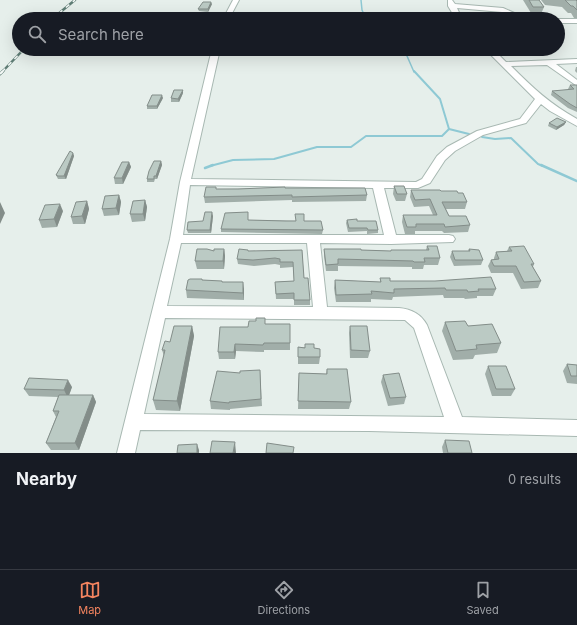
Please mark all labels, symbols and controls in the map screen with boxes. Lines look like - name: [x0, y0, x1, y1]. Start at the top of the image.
- search box: [12, 12, 565, 56]
- icon: search: [26, 23, 48, 45]
- text: Search here: [58, 25, 144, 44]
- text: Nearby: [16, 469, 77, 489]
- text: 0 results: [508, 471, 561, 487]
- tab: Map: [78, 579, 101, 617]
- tab: Directions: [258, 579, 310, 617]
- tab: Saved: [467, 579, 499, 617]

